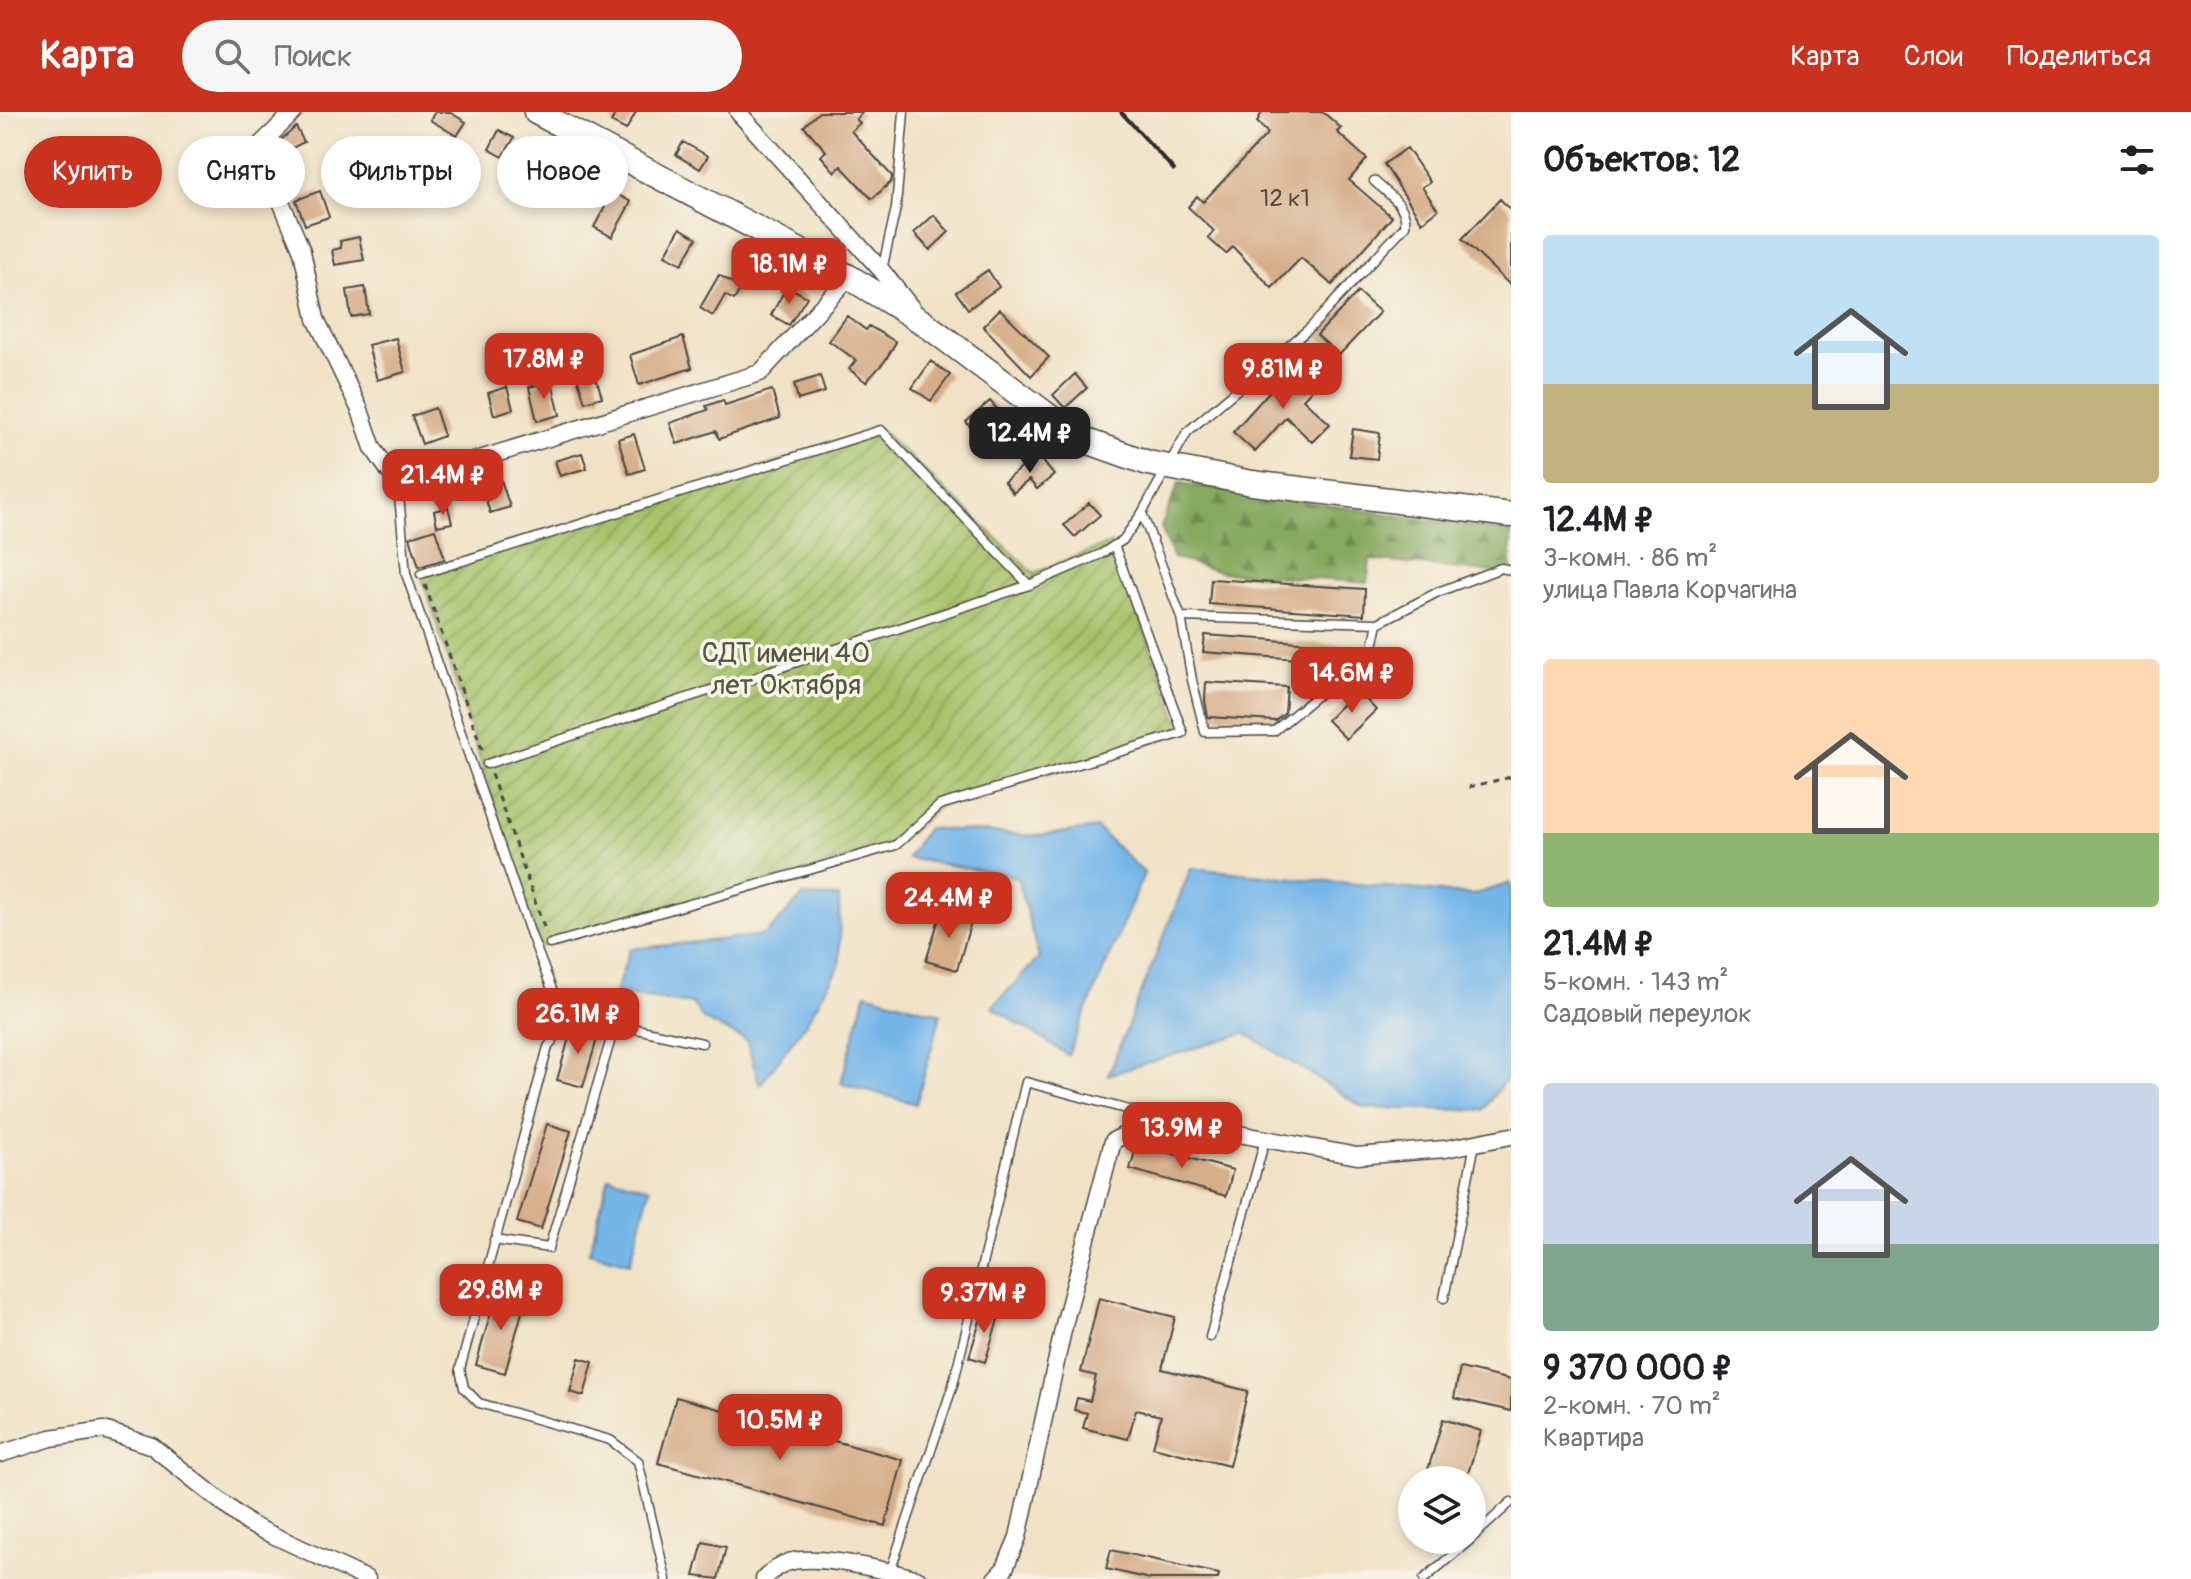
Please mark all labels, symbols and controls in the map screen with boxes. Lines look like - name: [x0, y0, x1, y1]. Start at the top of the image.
- search box: [182, 20, 742, 92]
- text: Карта: [40, 32, 134, 80]
- icon: search: [210, 34, 254, 78]
- text: Поиск: [274, 38, 352, 75]
- text: Карта: [1790, 39, 1860, 74]
- text: Слои: [1904, 39, 1963, 74]
- text: Поделиться: [2007, 39, 2151, 74]
- chip: Купить: [24, 136, 162, 208]
- chip: Снять: [178, 136, 305, 208]
- chip: Фильтры: [321, 136, 481, 208]
- chip: Новое: [497, 136, 628, 208]
- icon: filters: [2115, 138, 2159, 182]
- text: Объектов: 12: [1543, 139, 1740, 182]
- house number: 12 к1: [1260, 184, 1310, 213]
- pin: 18.1M ₽: [715, 238, 863, 306]
- text: 18.1M ₽: [749, 248, 829, 280]
- icon: home: [1779, 287, 1923, 431]
- pin: 17.8M ₽: [470, 333, 618, 401]
- text: 17.8M ₽: [503, 343, 585, 375]
- pin: 9.81M ₽: [1209, 343, 1357, 411]
- text: 9.81M ₽: [1242, 353, 1324, 385]
- pin: 12.4M ₽: [956, 407, 1104, 475]
- text: 12.4M ₽: [987, 417, 1073, 449]
- pin: 21.4M ₽: [369, 449, 517, 517]
- text: 21.4M ₽: [400, 459, 486, 491]
- text: 12.4M ₽: [1543, 499, 1655, 542]
- text: 3-комн. · 86 m²: [1543, 542, 1717, 574]
- text: улица Павла Корчагина: [1543, 574, 1797, 606]
- park label: СДТ имени 40 лет Октября: [702, 636, 870, 703]
- pin: 14.6M ₽: [1278, 647, 1426, 715]
- text: 14.6M ₽: [1309, 657, 1395, 689]
- icon: home: [1779, 711, 1923, 855]
- pin: 24.4M ₽: [875, 872, 1023, 940]
- text: 24.4M ₽: [904, 882, 994, 914]
- text: 21.4M ₽: [1543, 923, 1655, 966]
- text: 5-комн. · 143 m²: [1543, 966, 1728, 998]
- pin: 26.1M ₽: [504, 988, 652, 1056]
- text: 26.1M ₽: [535, 998, 621, 1030]
- text: Садовый переулок: [1543, 998, 1752, 1030]
- pin: 13.9M ₽: [1108, 1102, 1256, 1170]
- text: 13.9M ₽: [1140, 1112, 1224, 1144]
- icon: home: [1779, 1135, 1923, 1279]
- pin: 29.8M ₽: [427, 1264, 575, 1332]
- pin: 9.37M ₽: [910, 1267, 1058, 1335]
- text: 29.8M ₽: [458, 1274, 544, 1306]
- text: 9.37M ₽: [940, 1277, 1028, 1309]
- text: 9 370 000 ₽: [1543, 1347, 1733, 1390]
- text: 2-комн. · 70 m²: [1543, 1390, 1721, 1422]
- pin: 10.5M ₽: [706, 1394, 854, 1462]
- text: 10.5M ₽: [736, 1404, 824, 1436]
- text: Квартира: [1543, 1422, 1644, 1454]
- map controls: [1398, 1466, 1486, 1554]
- button: layers: [1398, 1466, 1486, 1554]

